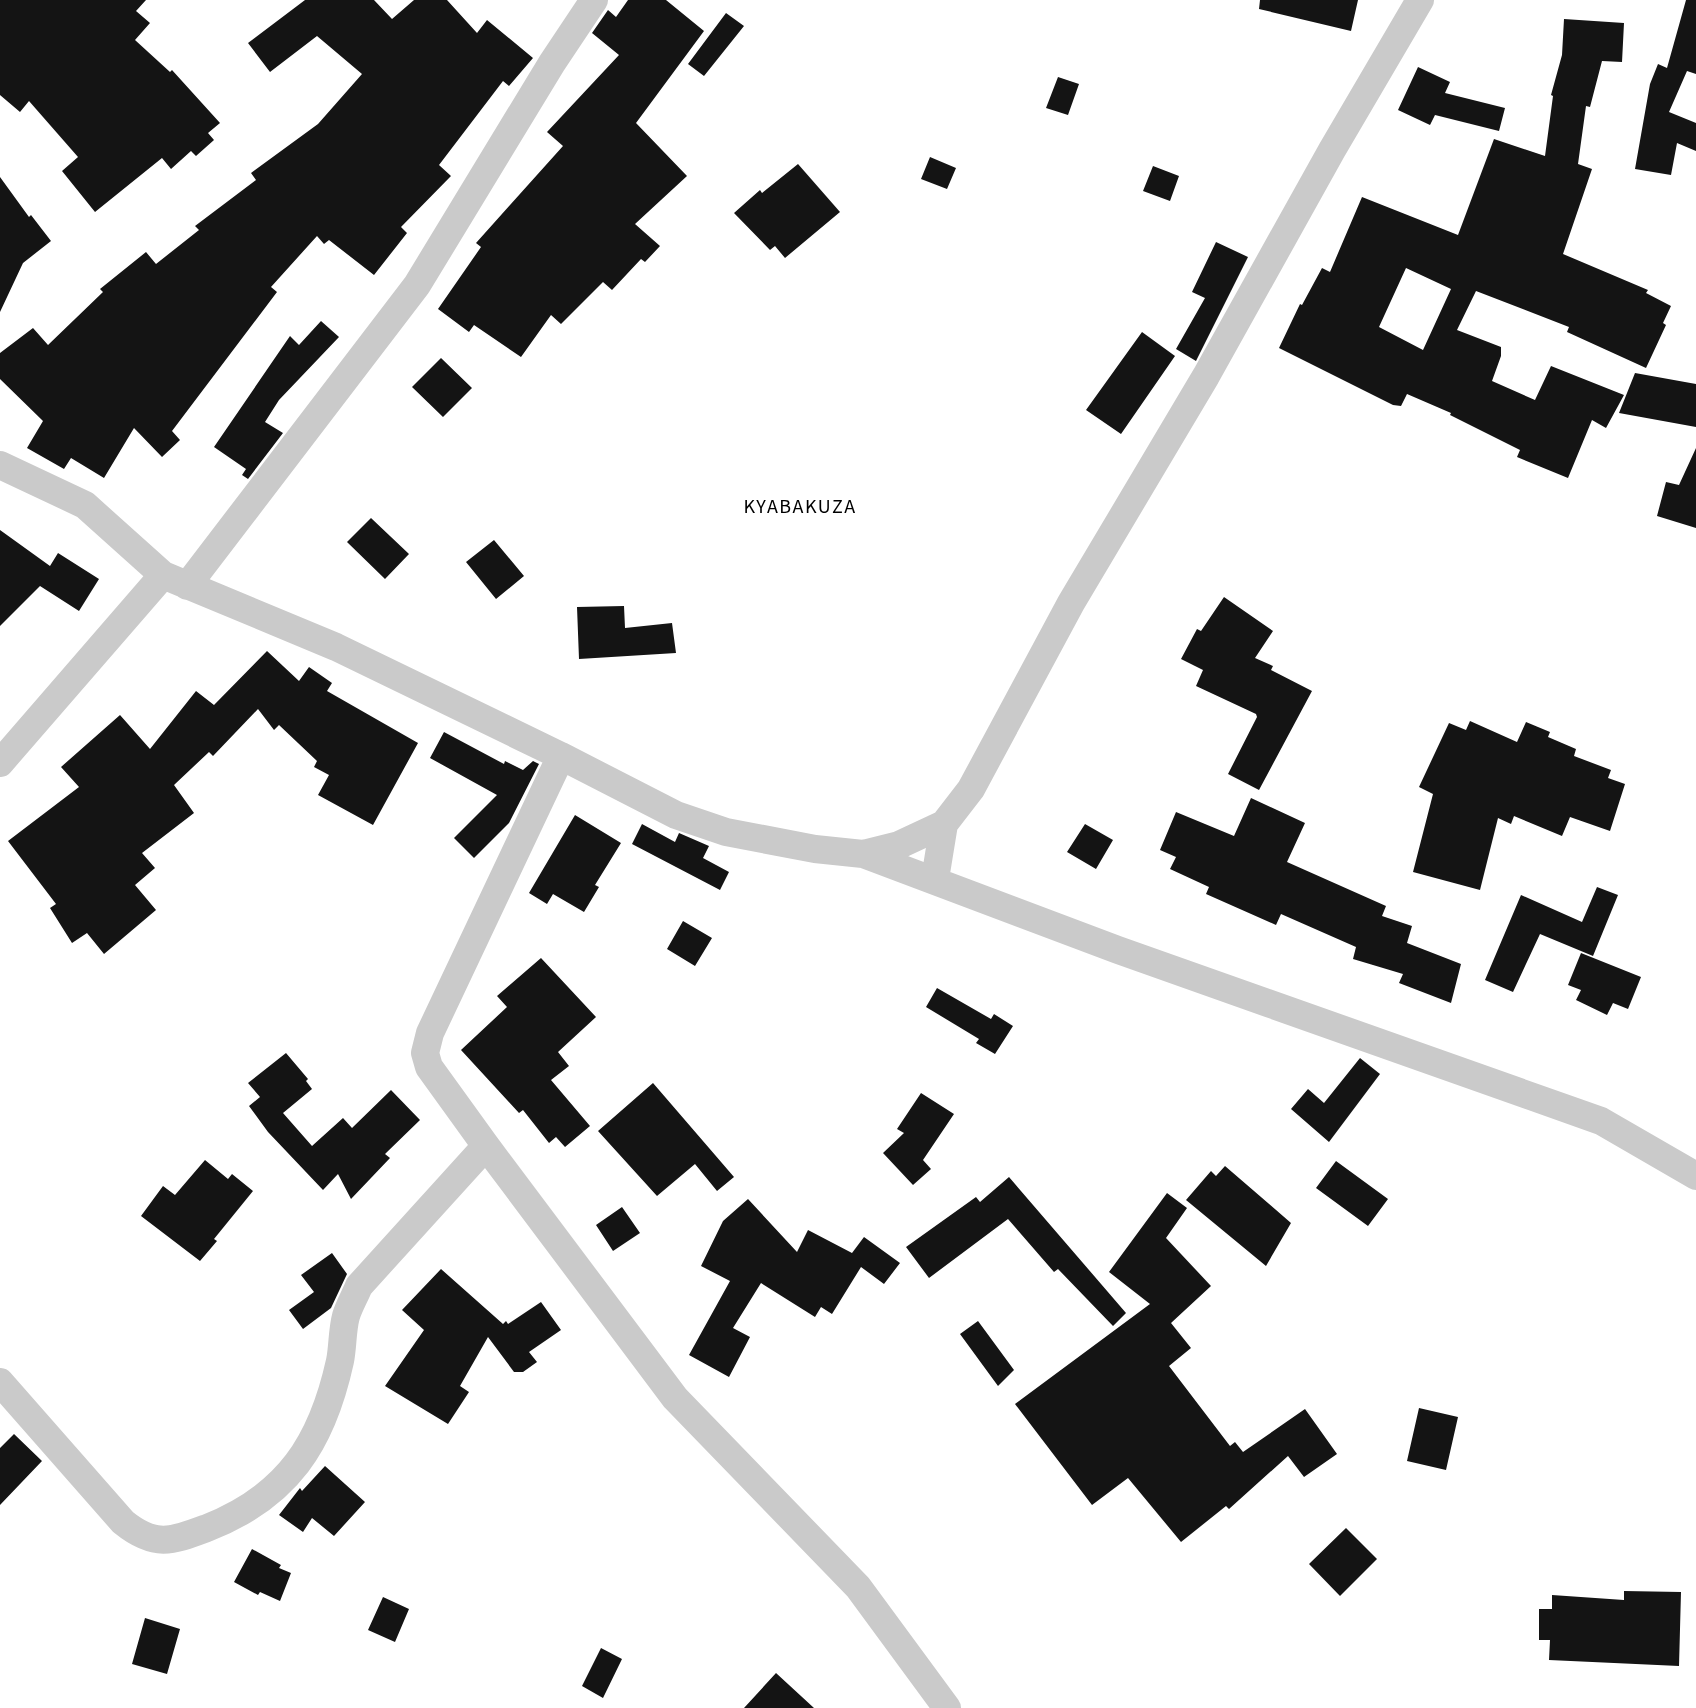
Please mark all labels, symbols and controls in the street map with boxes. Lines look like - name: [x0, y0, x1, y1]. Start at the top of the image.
- district label: KYABAKUZA: [743, 493, 857, 521]

